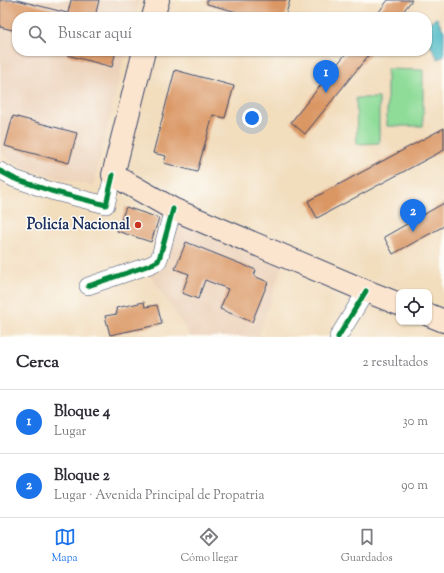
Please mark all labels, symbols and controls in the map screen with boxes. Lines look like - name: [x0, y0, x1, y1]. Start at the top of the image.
- search box: [12, 12, 432, 56]
- icon: search: [26, 23, 48, 45]
- text: Buscar aquí: [58, 24, 132, 45]
- pin: 1: [313, 60, 339, 93]
- your location: [242, 108, 262, 128]
- pin: 2: [400, 199, 426, 232]
- place label: Policía Nacional: [27, 215, 131, 236]
- marker: Policía Nacional: [133, 220, 143, 230]
- map controls: [396, 289, 432, 325]
- button: locate: [396, 289, 432, 325]
- text: Cerca: [16, 351, 59, 375]
- text: 2 resultados: [362, 354, 428, 372]
- text: Bloque 4: [54, 402, 110, 423]
- text: 1: [27, 413, 31, 431]
- text: 30 m: [402, 413, 428, 431]
- text: Lugar: [54, 423, 86, 441]
- text: Bloque 2: [54, 466, 110, 487]
- text: 2: [26, 477, 32, 495]
- text: 90 m: [401, 477, 428, 495]
- text: Lugar · Avenida Principal de Propatria: [54, 487, 264, 505]
- tab: Mapa: [51, 526, 78, 566]
- tab: Cómo llegar: [180, 526, 238, 566]
- tab: Guardados: [341, 526, 393, 566]

